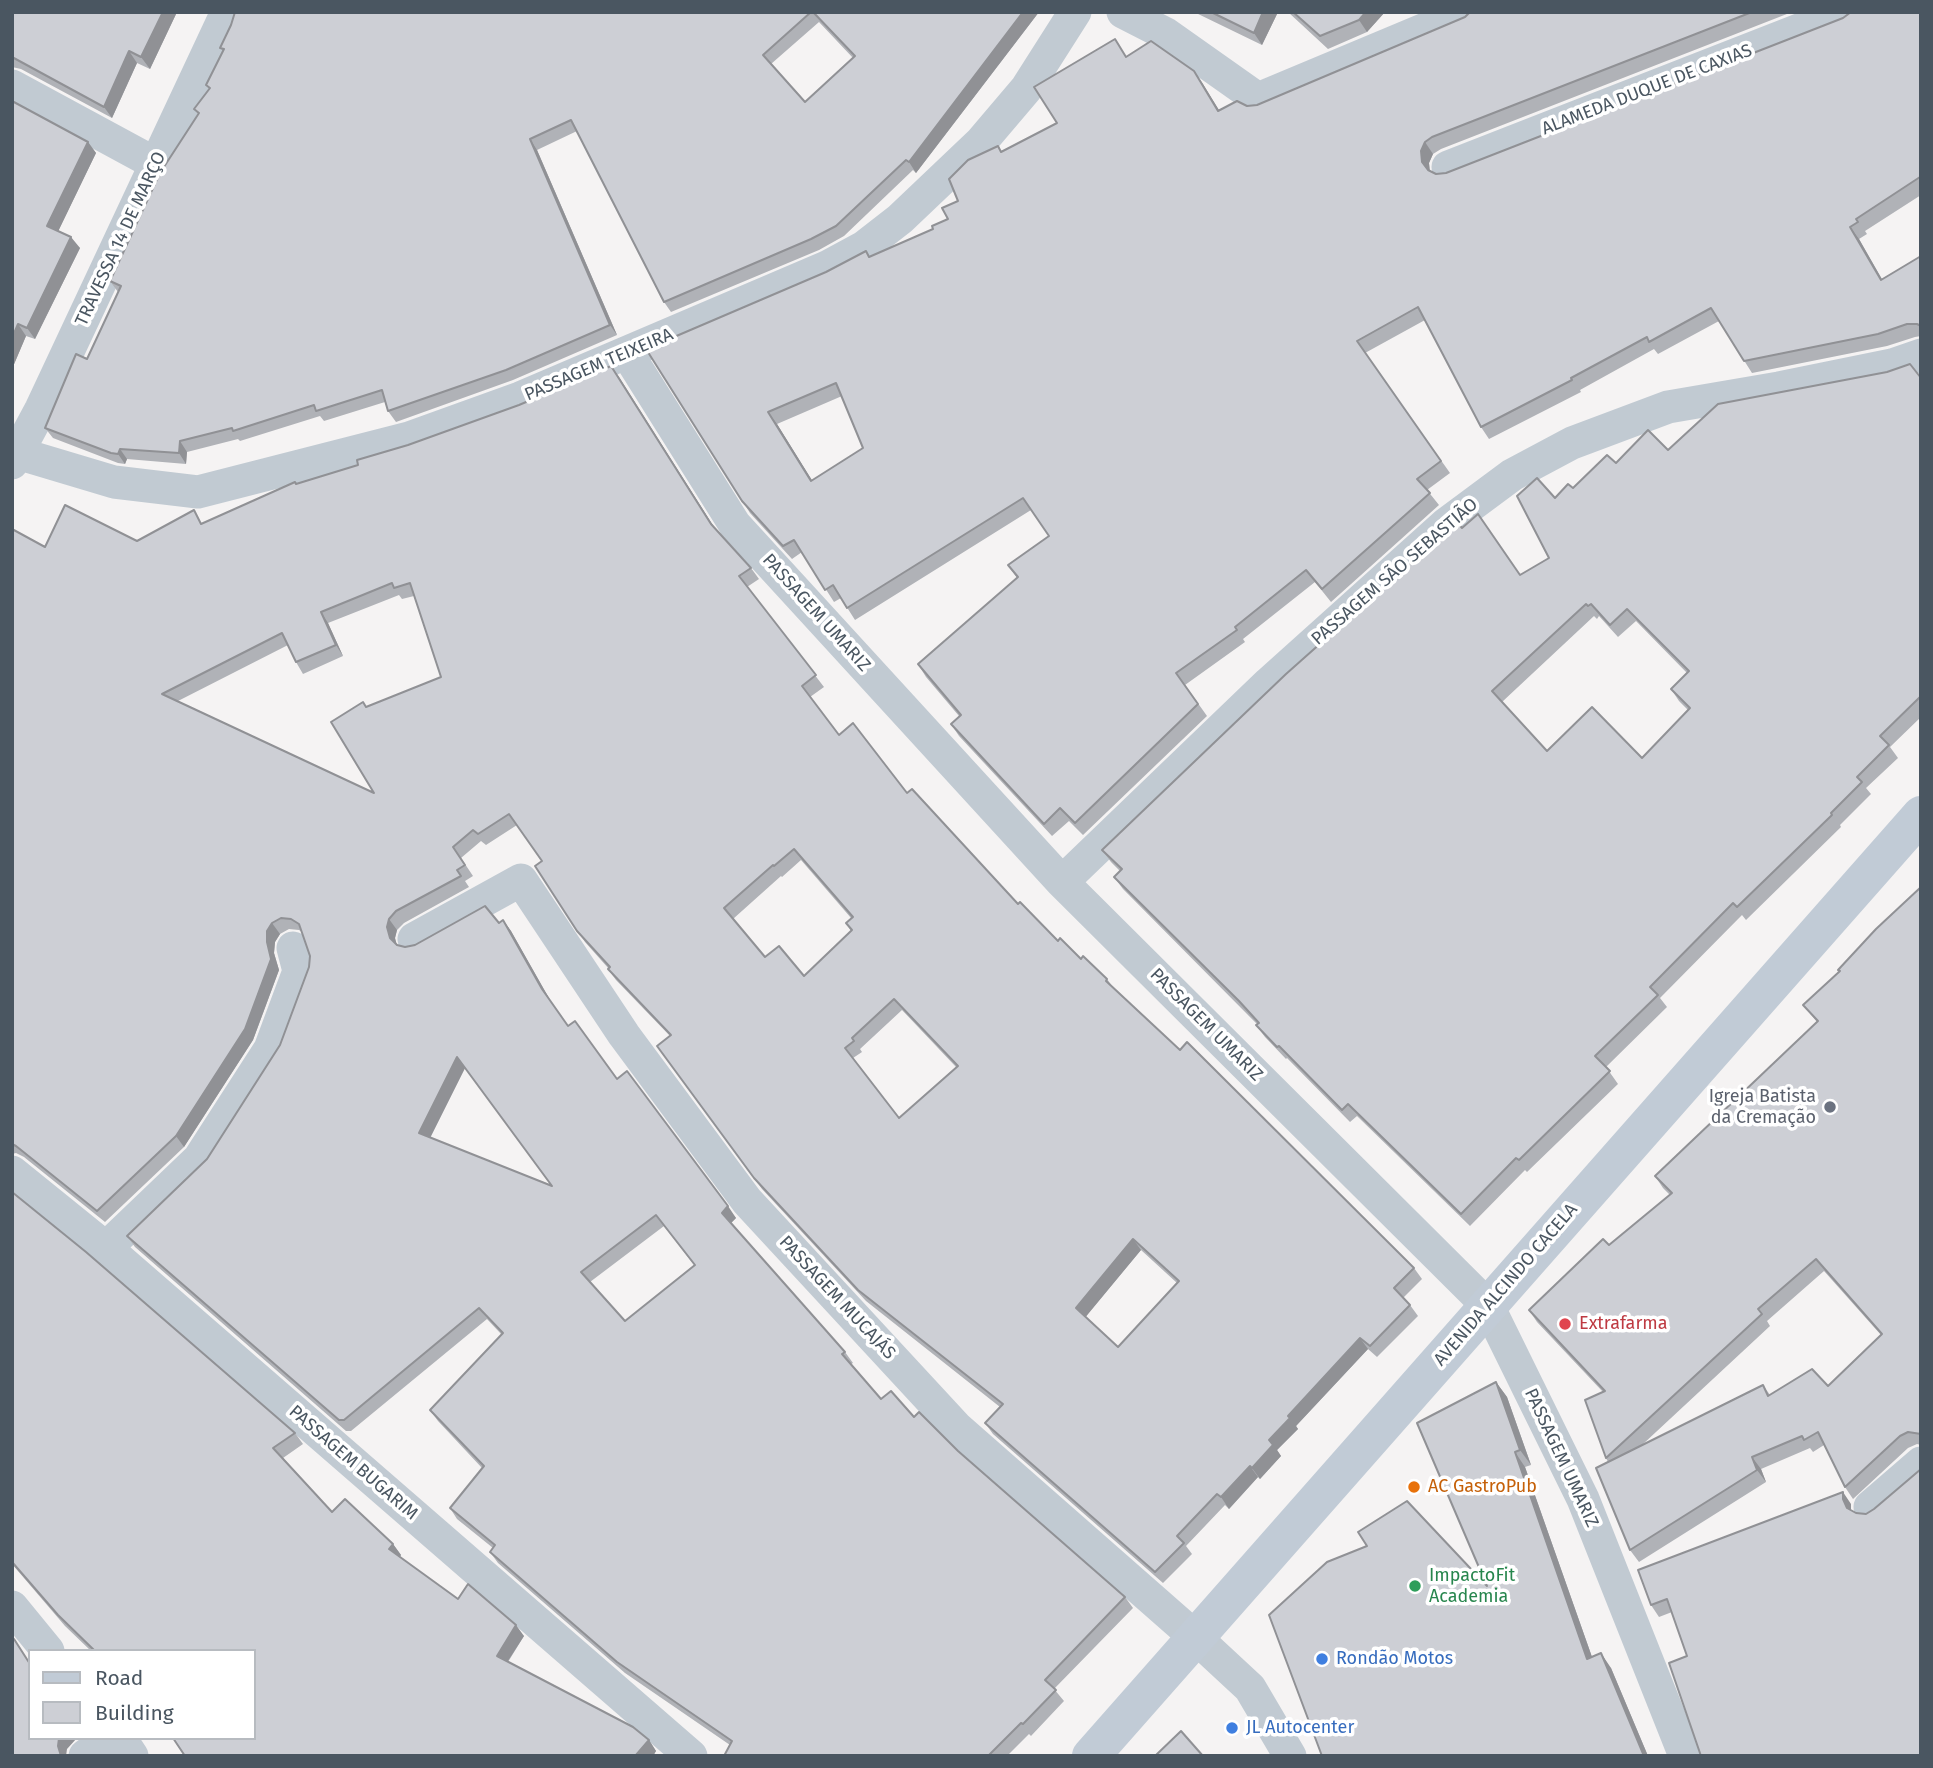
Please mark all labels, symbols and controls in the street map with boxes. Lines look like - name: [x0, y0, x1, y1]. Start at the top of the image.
- street label: ALAMEDA DUQUE DE CAXIAS: [1539, 40, 1755, 140]
- street label: TRAVESSA 14 DE MARÇO: [71, 149, 171, 329]
- street label: PASSAGEM TEIXEIRA: [522, 324, 676, 406]
- street label: PASSAGEM SÃO SEBASTIÃO: [1307, 494, 1483, 650]
- street label: PASSAGEM UMARIZ: [758, 550, 874, 676]
- street label: PASSAGEM UMARIZ: [1145, 964, 1267, 1086]
- place label: Igreja Batista da Cremação: [1709, 1086, 1816, 1128]
- marker: Igreja Batista da Cremação: [1822, 1099, 1838, 1115]
- street label: AVENIDA ALCINDO CACELA: [1430, 1199, 1582, 1371]
- street label: PASSAGEM MUCAJÁS: [774, 1232, 900, 1364]
- place label: Extrafarma: [1579, 1313, 1668, 1335]
- marker: Extrafarma: [1557, 1316, 1573, 1332]
- street label: PASSAGEM UMARIZ: [1519, 1385, 1603, 1531]
- street label: PASSAGEM BUGARIM: [284, 1401, 422, 1525]
- place label: AC GastroPub: [1428, 1476, 1537, 1498]
- marker: AC GastroPub: [1406, 1479, 1422, 1495]
- place label: ImpactoFit Academia: [1429, 1565, 1515, 1608]
- marker: ImpactoFit Academia: [1407, 1578, 1423, 1594]
- place label: Rondão Motos: [1336, 1648, 1453, 1670]
- legend: [28, 1649, 256, 1740]
- marker: Rondão Motos: [1314, 1651, 1330, 1667]
- text: Road: [95, 1665, 143, 1691]
- text: Building: [95, 1700, 174, 1726]
- place label: JL Autocenter: [1246, 1717, 1354, 1739]
- marker: JL Autocenter: [1224, 1720, 1240, 1736]

